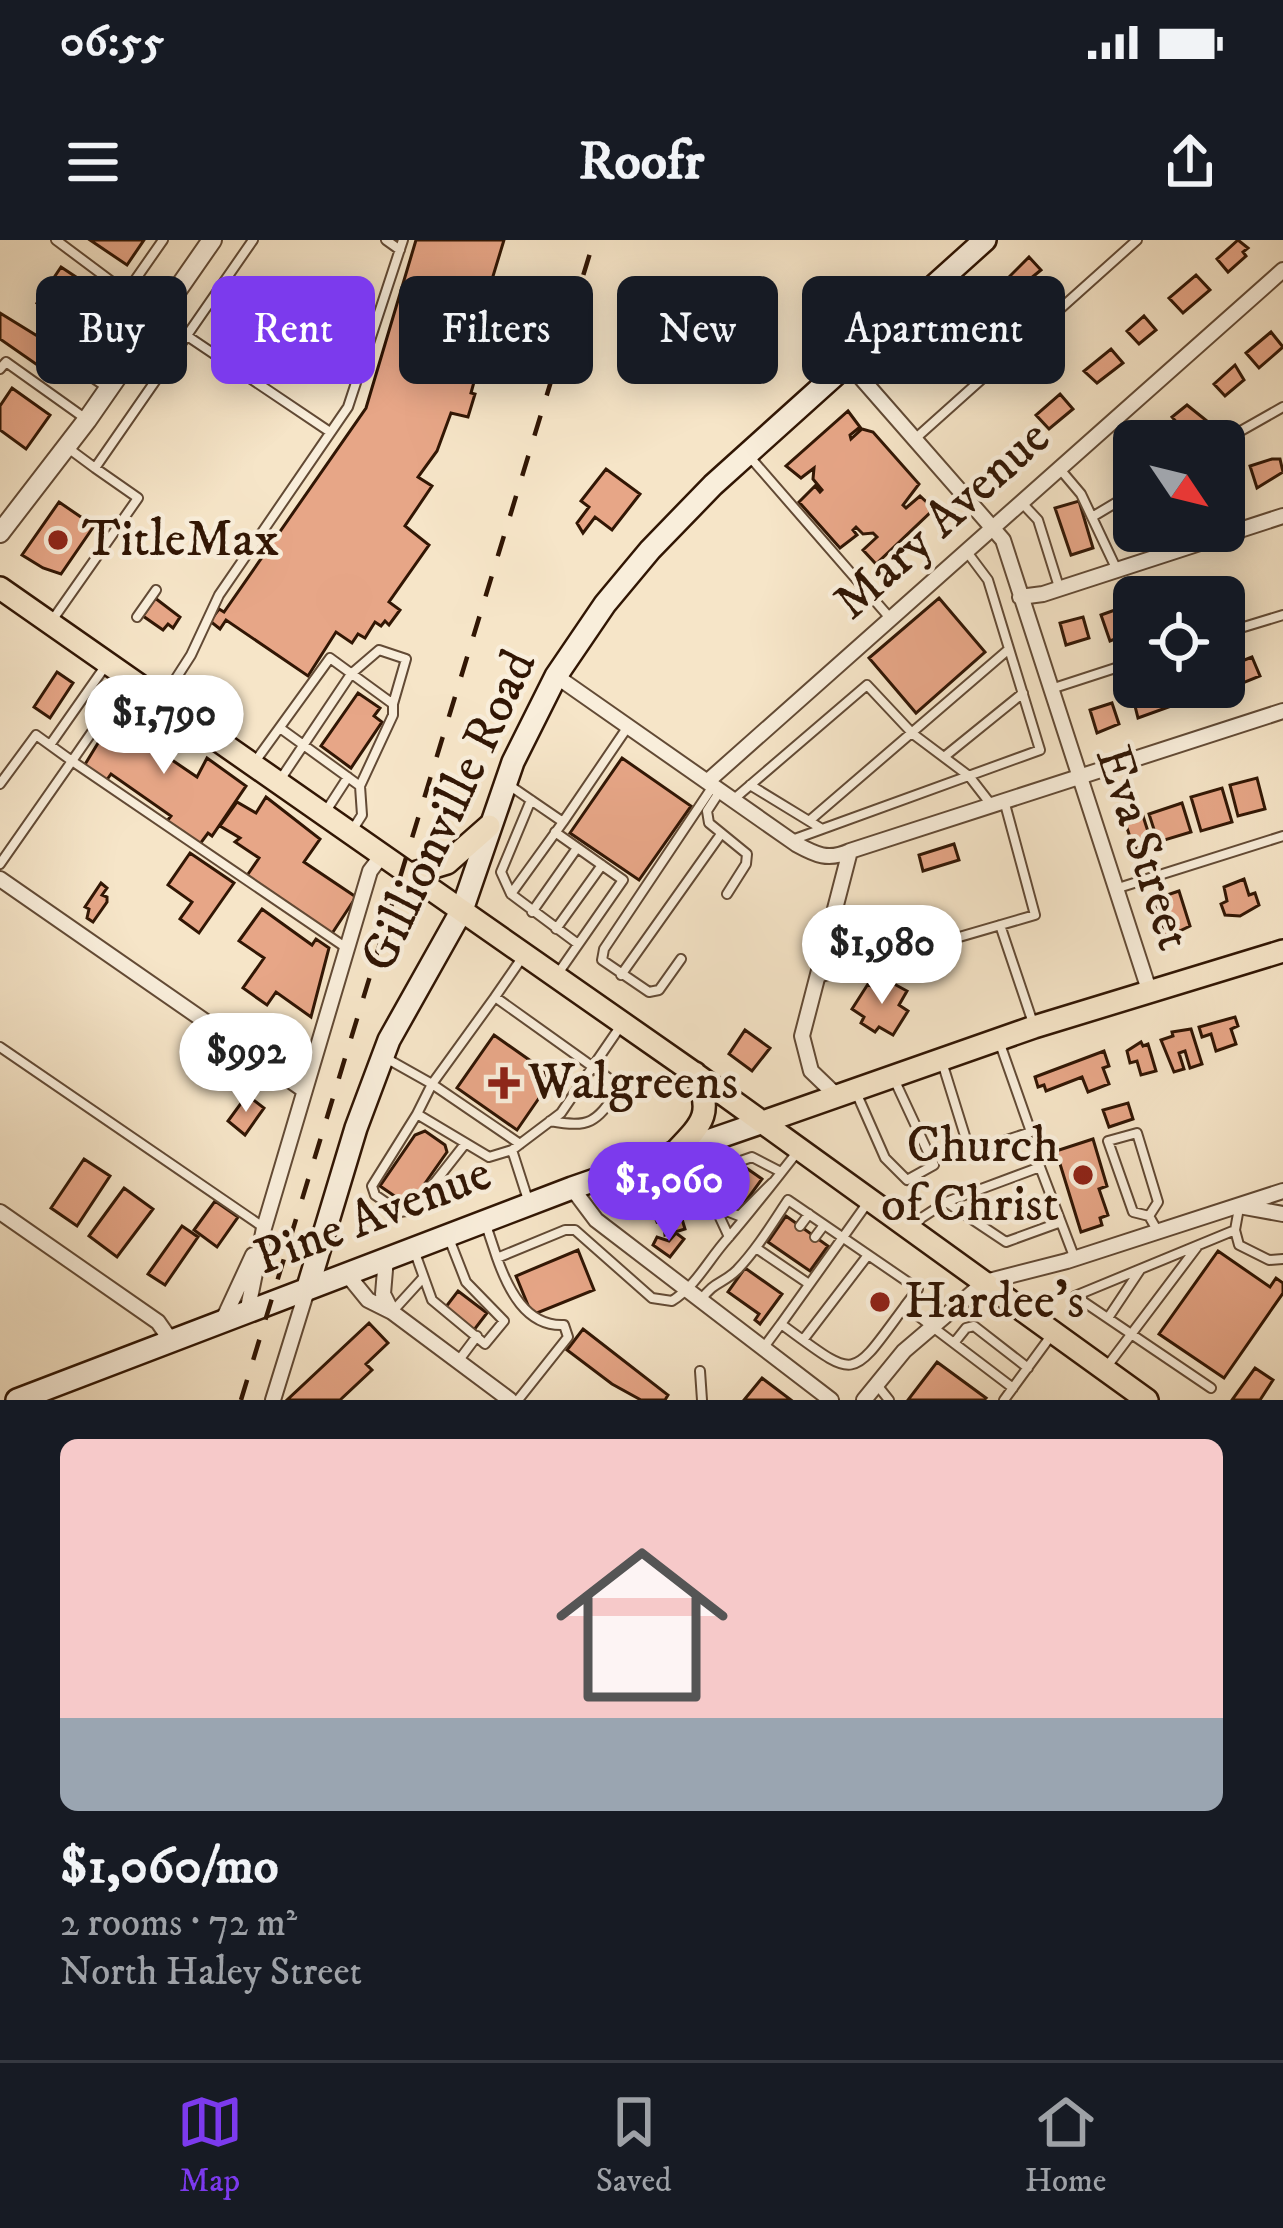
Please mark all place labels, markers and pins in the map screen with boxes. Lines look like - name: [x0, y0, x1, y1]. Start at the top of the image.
- place label: TitleMax: [82, 508, 279, 572]
- marker: TitleMax: [45, 527, 71, 553]
- pin: $1,790: [66, 675, 262, 777]
- pin: $1,980: [784, 905, 980, 1007]
- pin: $992: [175, 1013, 317, 1115]
- place label: Walgreens: [527, 1051, 738, 1115]
- marker: Walgreens: [491, 1070, 517, 1096]
- place label: Church of Christ: [881, 1114, 1059, 1237]
- pin: $1,060: [571, 1142, 767, 1244]
- marker: Church of Christ: [1070, 1162, 1096, 1188]
- place label: Hardee's: [904, 1270, 1084, 1334]
- marker: Hardee's: [867, 1289, 893, 1315]

